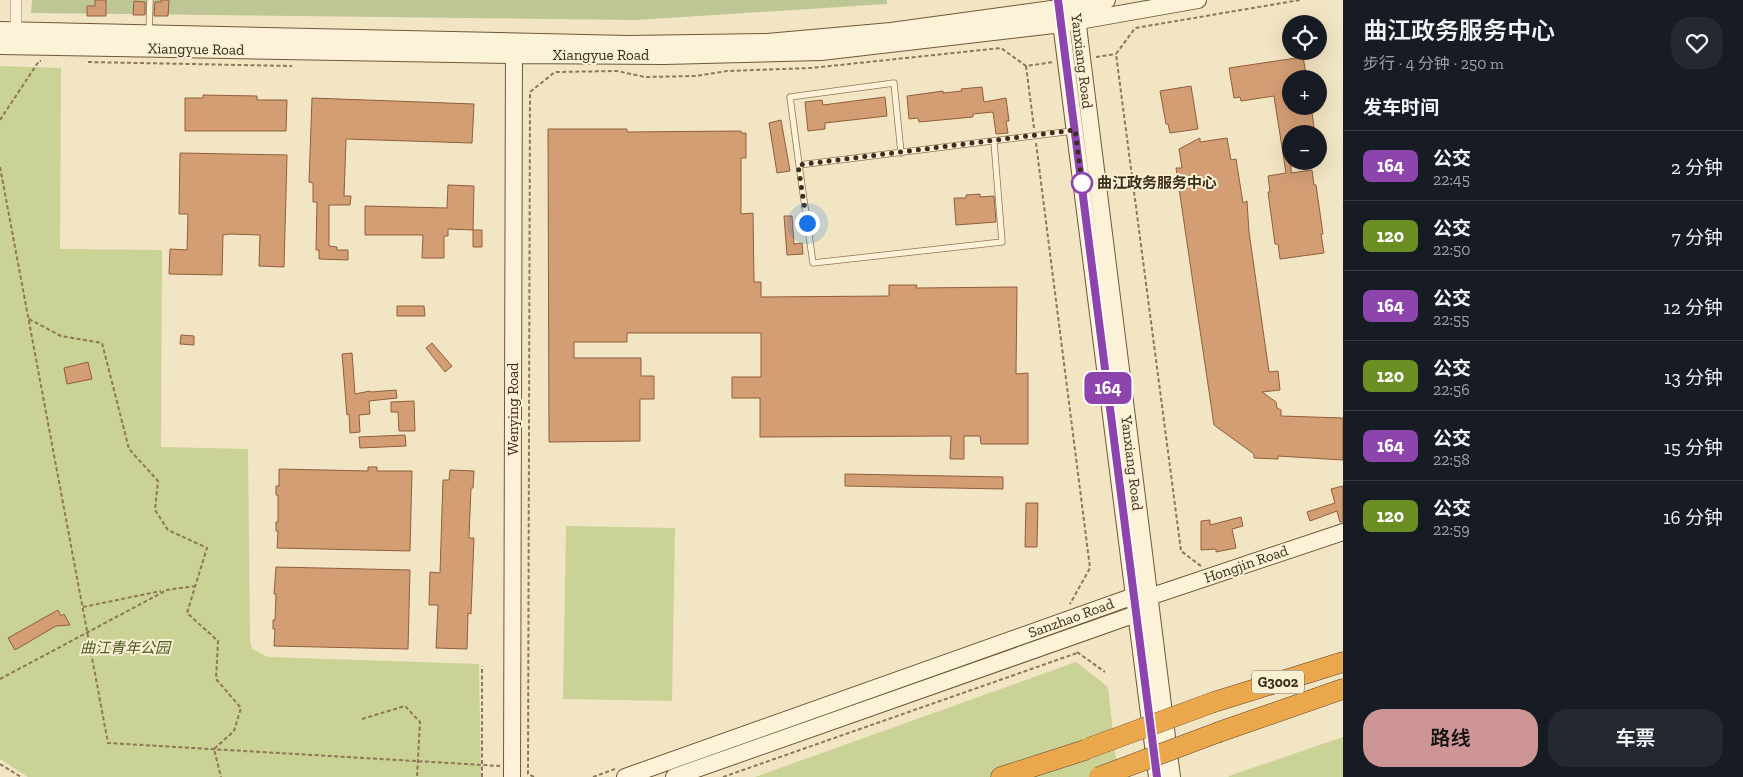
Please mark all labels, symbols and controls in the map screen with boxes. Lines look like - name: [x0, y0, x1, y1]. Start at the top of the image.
- street label: Yanxiang Road: [1067, 11, 1097, 110]
- map controls: [1282, 15, 1327, 170]
- button: locate: [1282, 15, 1327, 60]
- text: 曲江政务服务中心: [1363, 16, 1555, 45]
- button: heart: [1671, 17, 1723, 69]
- street label: Xiangyue Road: [148, 39, 245, 59]
- street label: Xiangyue Road: [553, 46, 650, 64]
- text: 步行 · 4 分钟 · 250 m: [1363, 54, 1504, 73]
- button: +: [1282, 70, 1327, 115]
- text: 发车时间: [1363, 96, 1439, 119]
- button: −: [1282, 125, 1327, 170]
- text: 公交: [1433, 147, 1471, 170]
- text: 164: [1377, 155, 1404, 177]
- text: 2 分钟: [1671, 156, 1723, 179]
- text: 22:45: [1433, 170, 1470, 189]
- marker: 曲江政务服务中心: [1071, 172, 1093, 194]
- place label: 曲江政务服务中心: [1097, 174, 1217, 192]
- your location: [795, 211, 820, 236]
- text: 公交: [1433, 217, 1471, 240]
- text: 120: [1377, 225, 1404, 247]
- text: 7 分钟: [1672, 226, 1723, 249]
- text: 22:50: [1433, 240, 1470, 259]
- text: 公交: [1433, 287, 1471, 310]
- text: 164: [1377, 295, 1404, 317]
- text: 12 分钟: [1664, 296, 1723, 319]
- text: 22:55: [1433, 310, 1469, 329]
- text: 公交: [1433, 357, 1471, 380]
- street label: Wenying Road: [504, 362, 522, 455]
- text: 120: [1377, 365, 1404, 387]
- text: 13 分钟: [1664, 366, 1723, 389]
- line badge: 164: [1079, 372, 1137, 404]
- text: 164: [1094, 377, 1122, 399]
- text: 22:56: [1433, 380, 1470, 399]
- street label: Yanxiang Road: [1117, 413, 1147, 512]
- text: 公交: [1433, 427, 1471, 450]
- text: 164: [1377, 435, 1404, 457]
- text: 15 分钟: [1664, 436, 1723, 459]
- text: 22:58: [1433, 450, 1470, 469]
- text: 公交: [1433, 497, 1471, 520]
- text: 120: [1377, 505, 1404, 527]
- text: 16 分钟: [1663, 506, 1723, 529]
- text: 22:59: [1433, 520, 1470, 539]
- street label: Hongjin Road: [1202, 541, 1291, 587]
- street label: Sanzhao Road: [1026, 594, 1117, 642]
- park label: 曲江青年公园: [80, 639, 172, 657]
- road number: G3002: [1252, 670, 1304, 694]
- button: 路线: [1363, 709, 1538, 767]
- button: 车票: [1548, 709, 1723, 767]

